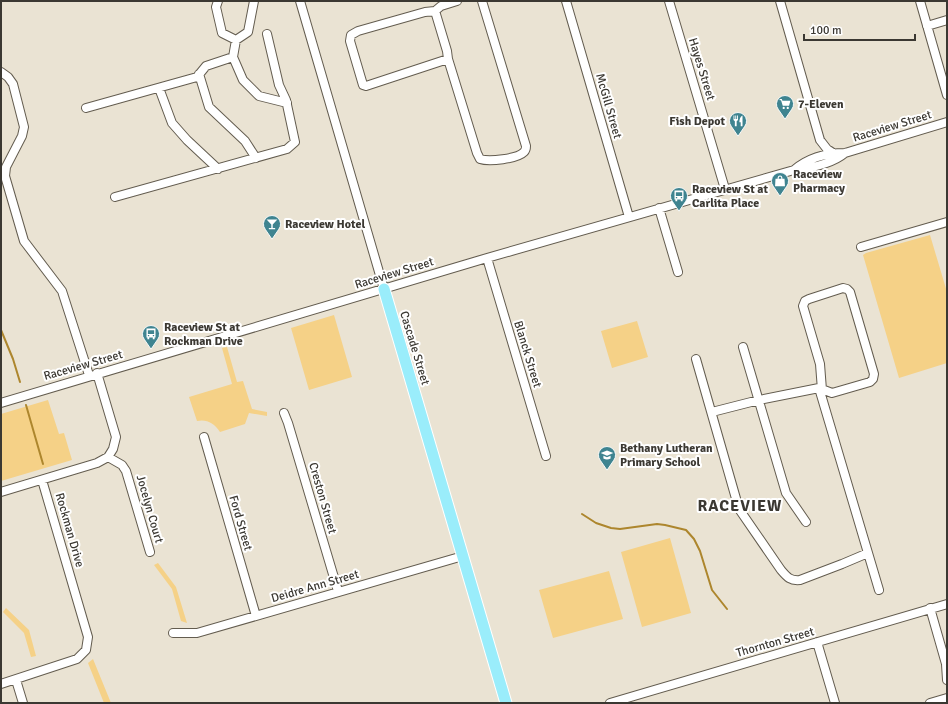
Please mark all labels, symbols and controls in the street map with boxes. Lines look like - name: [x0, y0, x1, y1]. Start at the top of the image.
- scale bar: [804, 16, 915, 42]
- text: 100 m: [810, 23, 842, 38]
- street label: Hayes Street: [685, 36, 718, 102]
- street label: McGill Street: [592, 72, 625, 140]
- supermarket icon: 7-Eleven: [775, 94, 795, 119]
- place label: 7-Eleven: [798, 97, 844, 112]
- street label: Raceview Street: [851, 107, 933, 146]
- restaurant icon: Fish Depot: [728, 111, 748, 136]
- place label: Fish Depot: [669, 114, 726, 129]
- place label: Raceview Pharmacy: [793, 167, 845, 196]
- shop icon: Raceview Pharmacy: [770, 171, 790, 196]
- place label: Raceview St at Carlita Place: [692, 182, 768, 211]
- bus stop icon: Raceview St at Carlita Place: [669, 186, 689, 211]
- bar icon: Raceview Hotel: [262, 214, 282, 239]
- place label: Raceview Hotel: [285, 217, 365, 232]
- street label: Raceview Street: [353, 254, 435, 293]
- street label: Cascade Street: [396, 309, 433, 387]
- street label: Blanck Street: [510, 319, 545, 389]
- place label: Raceview St at Rockman Drive: [164, 320, 243, 349]
- bus stop icon: Raceview St at Rockman Drive: [141, 324, 161, 349]
- street label: Raceview Street: [42, 347, 124, 384]
- place label: Bethany Lutheran Primary School: [620, 441, 713, 470]
- school or university icon: Bethany Lutheran Primary School: [597, 445, 617, 470]
- street label: Creston Street: [305, 461, 340, 536]
- street label: Jocelyn Court: [133, 473, 166, 545]
- street label: Rockman Drive: [52, 491, 87, 569]
- street label: Ford Street: [225, 494, 256, 552]
- district label: RACEVIEW: [697, 496, 783, 516]
- street label: Deidre Ann Street: [270, 567, 361, 606]
- street label: Thornton Street: [734, 624, 816, 661]

